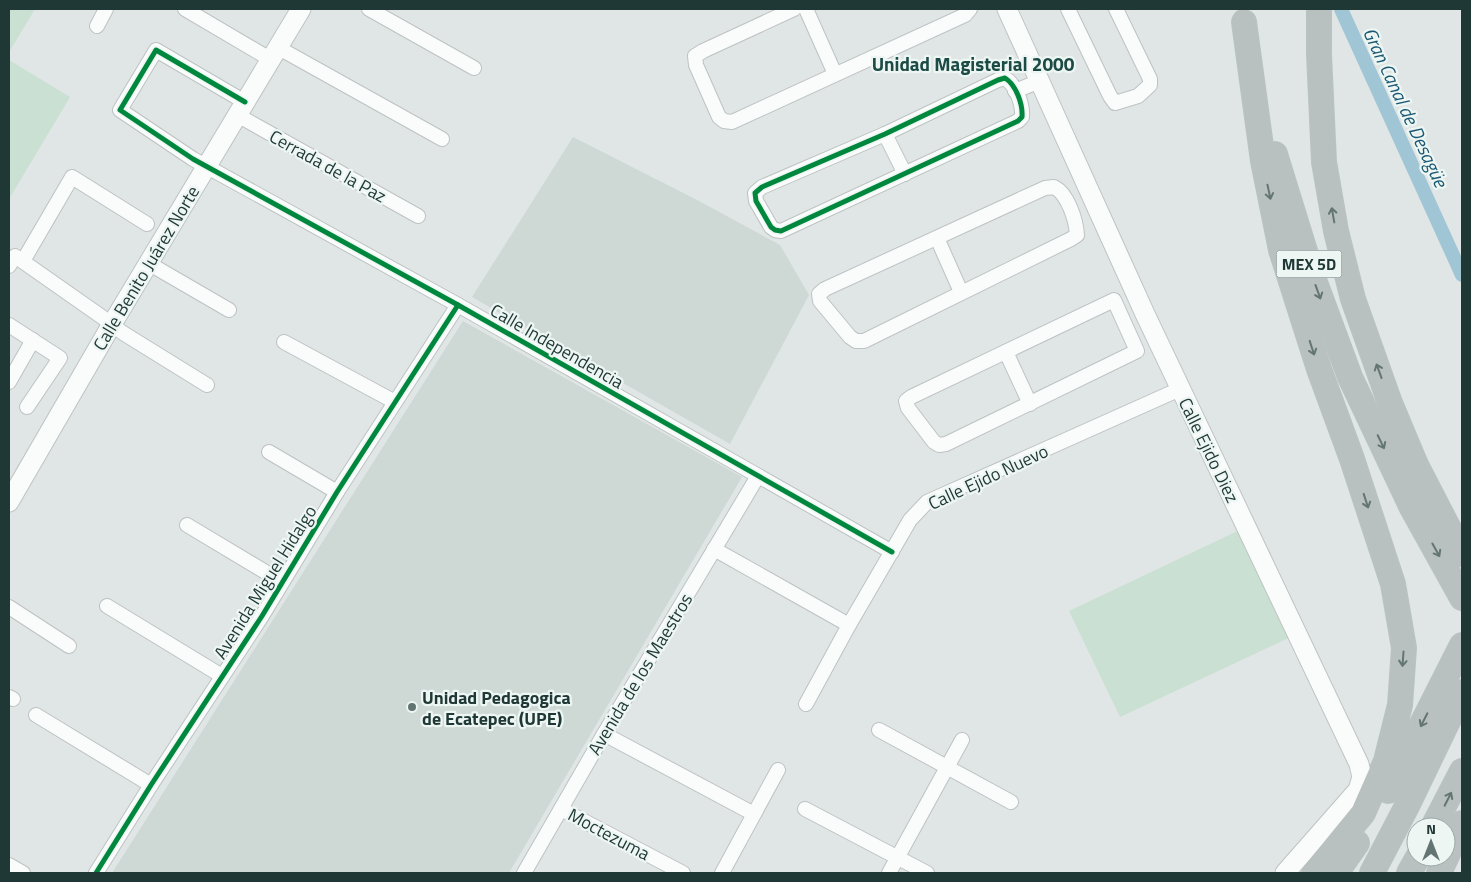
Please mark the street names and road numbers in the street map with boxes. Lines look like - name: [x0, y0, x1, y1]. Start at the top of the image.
- street label: Cerrada de la Paz: [265, 123, 391, 209]
- street label: Calle Benito Juárez Norte: [86, 180, 206, 356]
- road number: MEX 5D: [1276, 250, 1342, 278]
- street label: Calle Independencia: [485, 297, 629, 395]
- street label: Calle Ejido Diez: [1172, 393, 1246, 507]
- street label: Calle Ejido Nuevo: [924, 437, 1052, 517]
- street label: Avenida Miguel Hidalgo: [207, 500, 323, 664]
- street label: Avenida de los Maestros: [581, 588, 699, 760]
- street label: Moctezuma: [563, 801, 655, 867]

